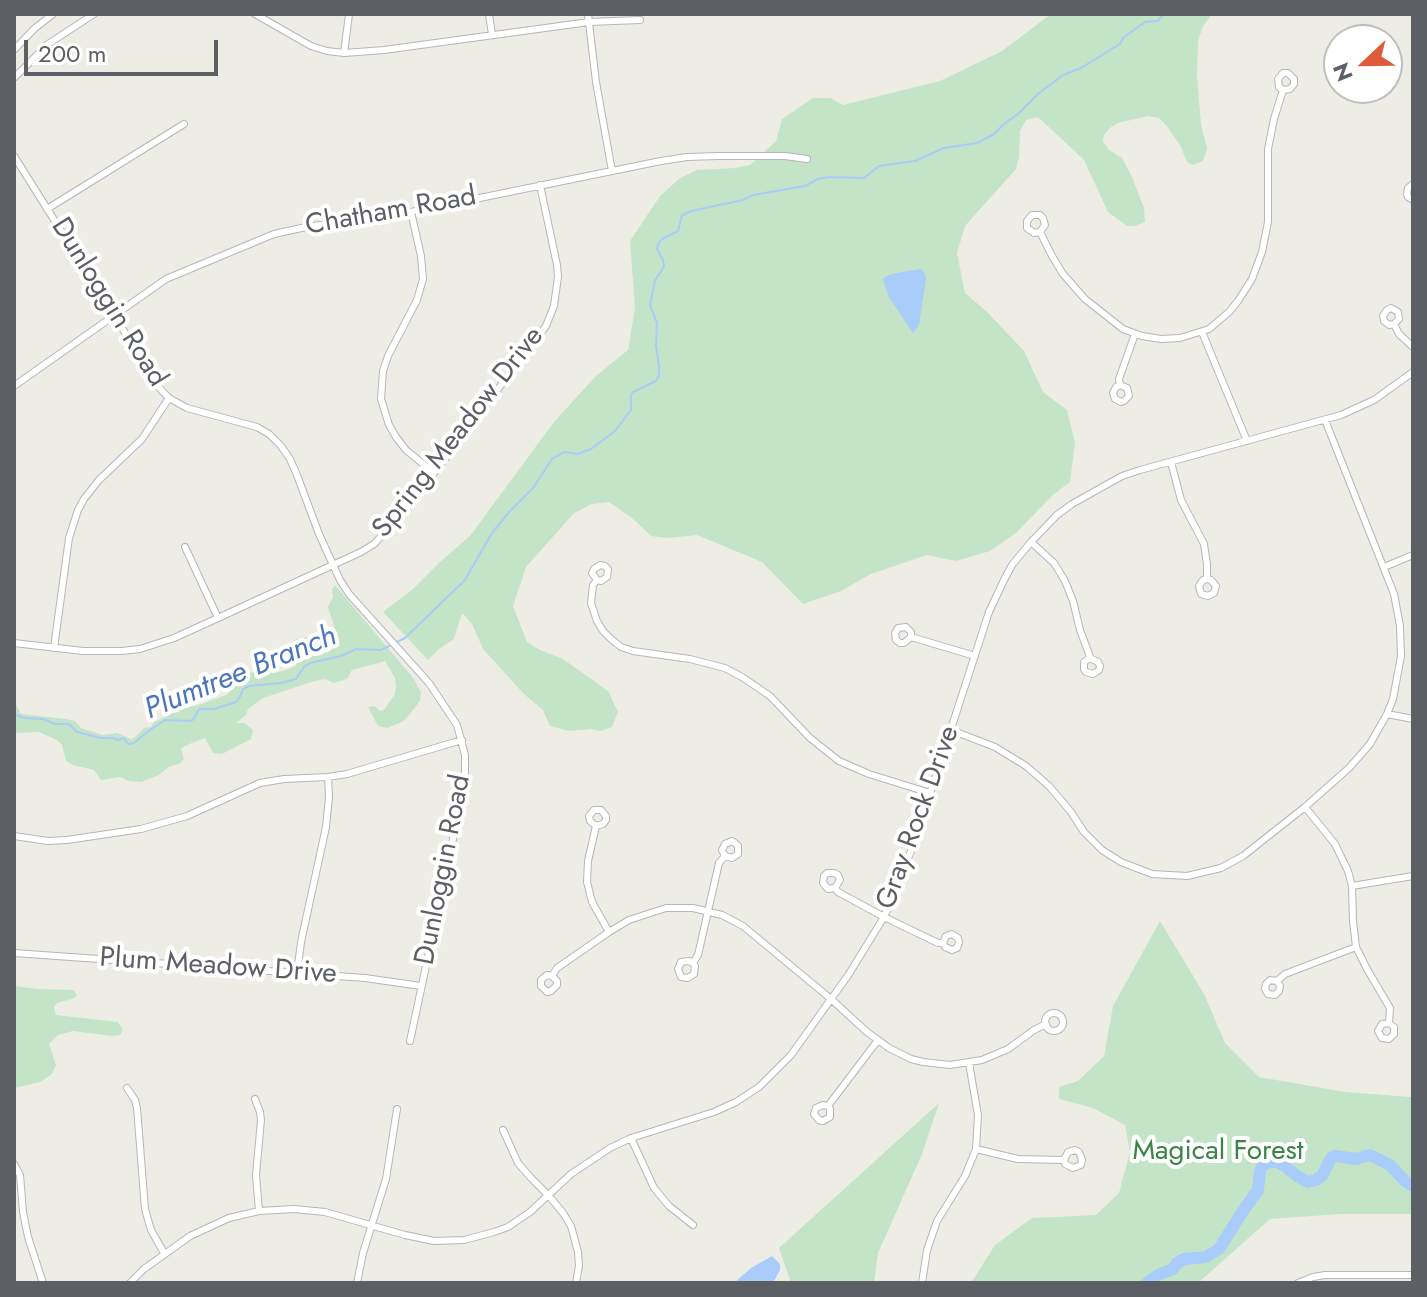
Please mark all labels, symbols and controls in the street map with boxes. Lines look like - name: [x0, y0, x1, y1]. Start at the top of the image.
- scale bar: [28, 24, 222, 74]
- north arrow: [1323, 24, 1403, 104]
- text: 200 m: [38, 36, 106, 71]
- text: N: [1324, 58, 1361, 86]
- street label: Chatham Road: [303, 180, 479, 244]
- street label: Dunloggin Road: [43, 212, 173, 394]
- street label: Spring Meadow Drive: [366, 321, 552, 545]
- water label: Plumtree Branch: [140, 619, 342, 729]
- street label: Gray Rock Drive: [870, 722, 968, 914]
- street label: Dunloggin Road: [409, 772, 479, 968]
- street label: Plum Meadow Drive: [98, 942, 338, 992]
- park label: Magical Forest: [1132, 1135, 1304, 1169]

